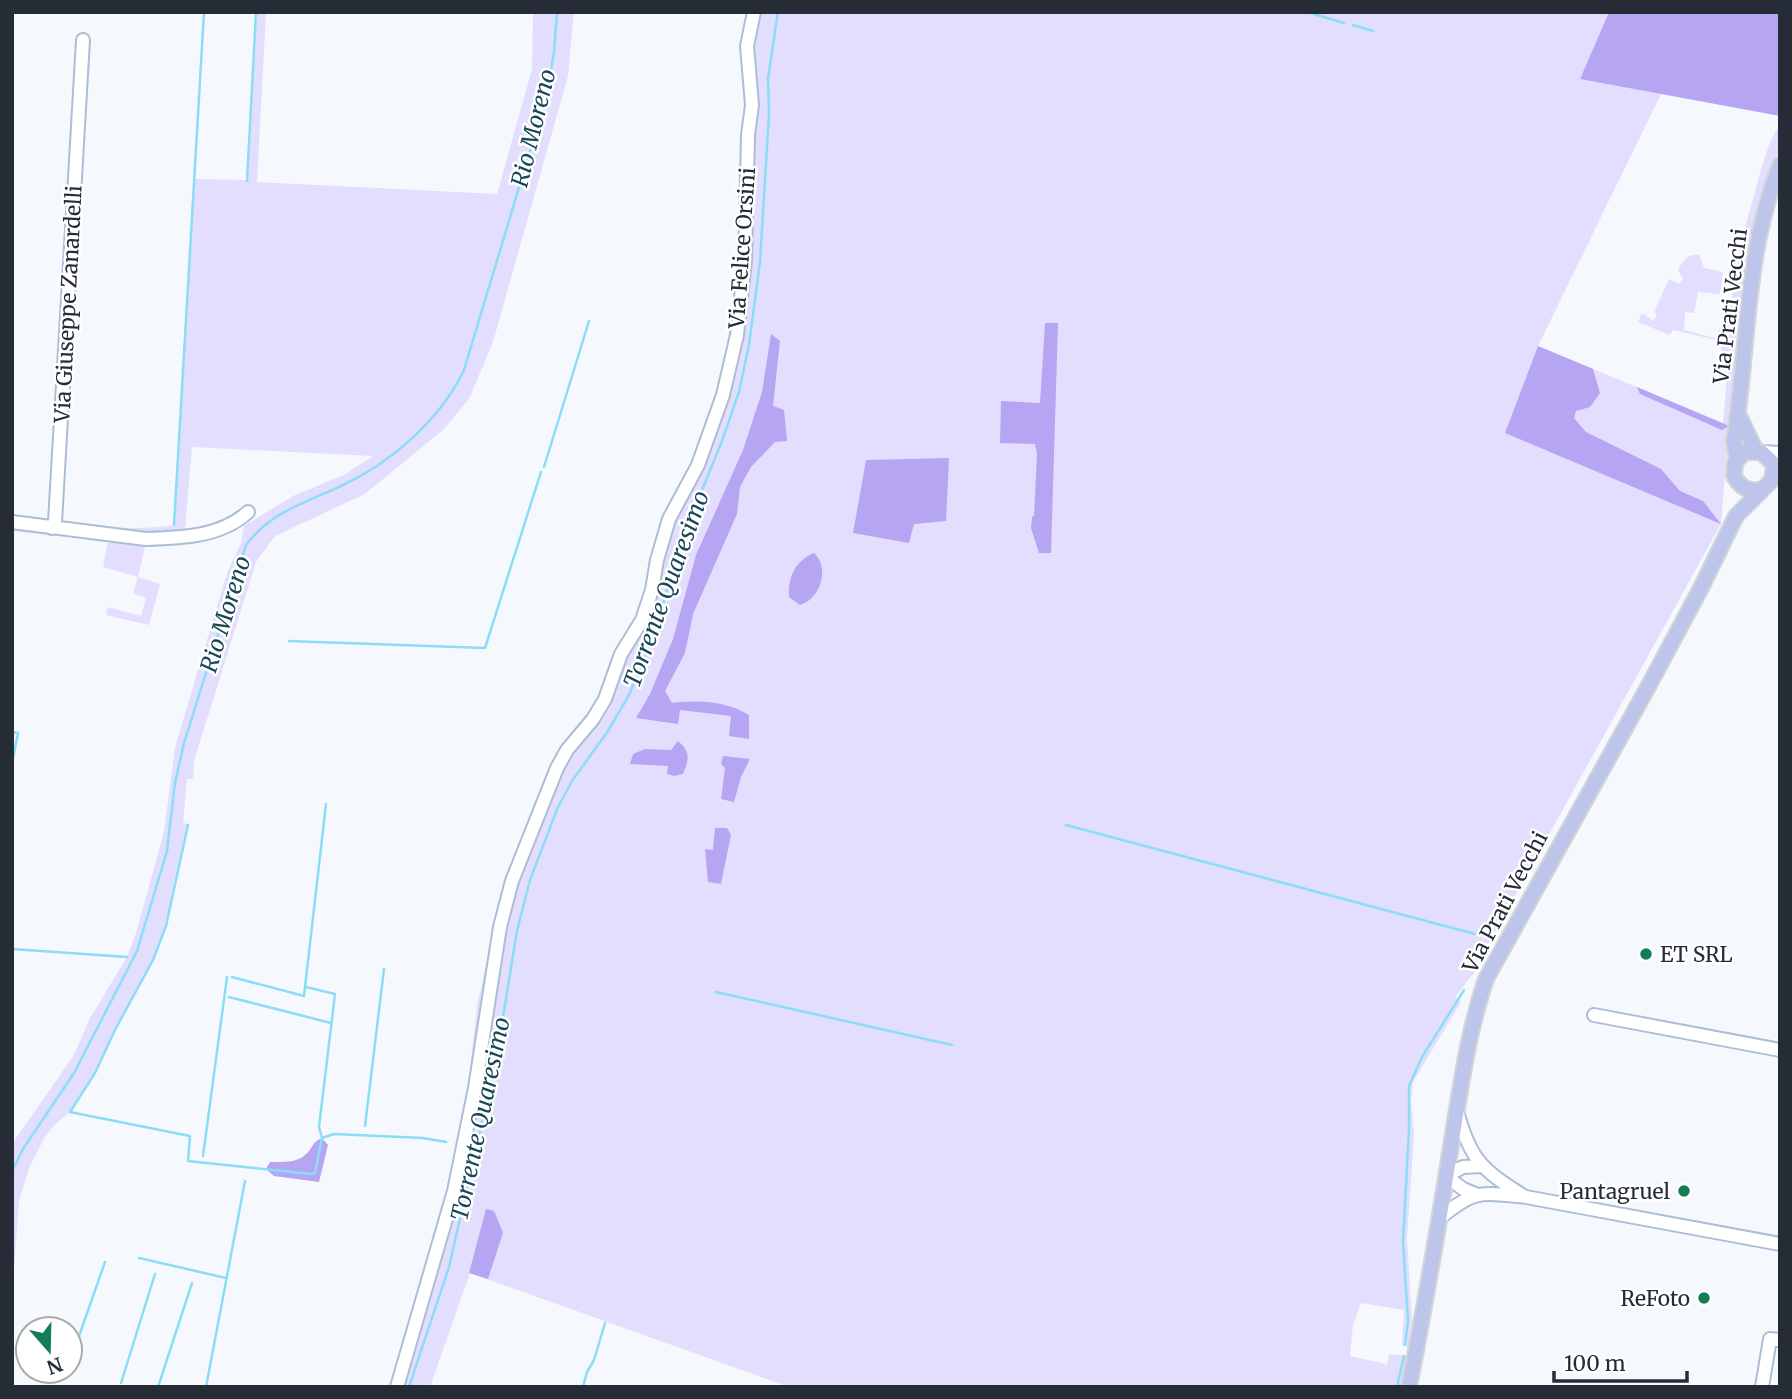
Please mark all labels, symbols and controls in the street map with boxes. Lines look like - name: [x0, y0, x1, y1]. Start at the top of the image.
- water label: Rio Moreno: [504, 66, 562, 190]
- street label: Via Felice Orsini: [723, 166, 761, 330]
- street label: Via Giuseppe Zanardelli: [48, 184, 88, 425]
- street label: Via Prati Vecchi: [1707, 227, 1753, 386]
- water label: Torrente Quaresimo: [617, 487, 715, 691]
- water label: Rio Moreno: [194, 552, 256, 676]
- street label: Via Prati Vecchi: [1456, 826, 1554, 978]
- place label: ET SRL: [1660, 941, 1733, 968]
- marker: ET SRL: [1638, 946, 1654, 962]
- water label: Torrente Quaresimo: [444, 1014, 516, 1224]
- place label: Pantagruel: [1560, 1178, 1670, 1205]
- marker: Pantagruel: [1676, 1183, 1692, 1199]
- place label: ReFoto: [1621, 1285, 1690, 1312]
- marker: ReFoto: [1696, 1290, 1712, 1306]
- north arrow: [14, 1315, 84, 1385]
- scale bar: [1554, 1340, 1687, 1384]
- text: 100 m: [1564, 1350, 1626, 1377]
- text: N: [44, 1352, 66, 1380]

